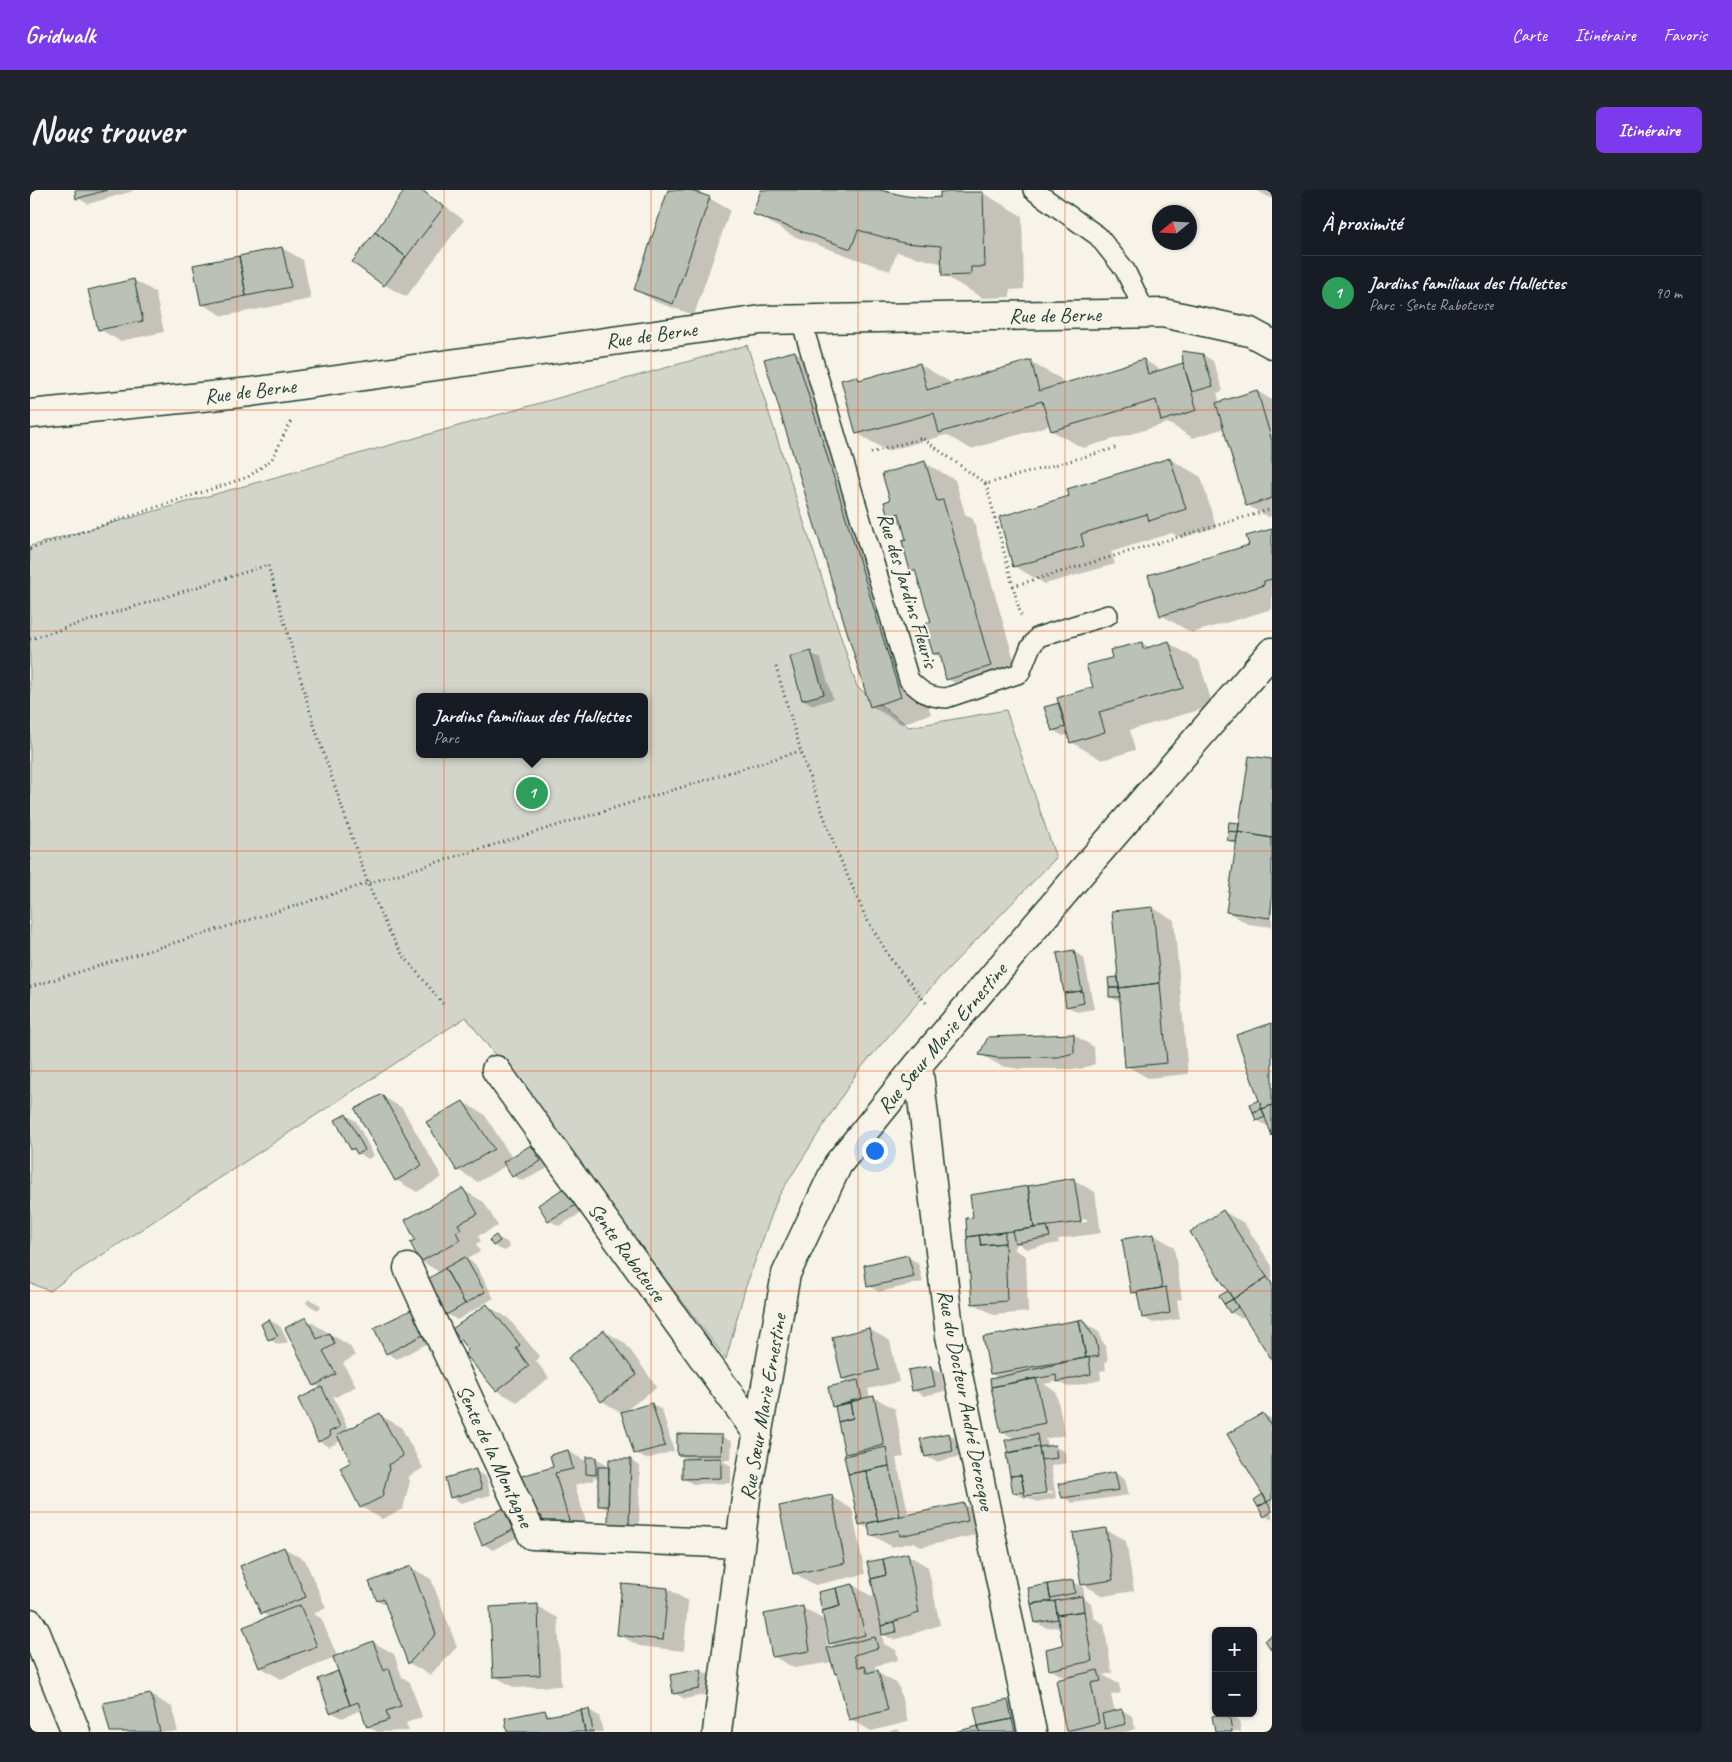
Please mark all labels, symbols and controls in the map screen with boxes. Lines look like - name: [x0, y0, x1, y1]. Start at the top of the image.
- text: Gridwalk: [25, 20, 95, 50]
- text: Carte: [1512, 24, 1547, 46]
- text: Itinéraire: [1575, 24, 1636, 46]
- text: Favoris: [1664, 24, 1707, 46]
- button: Itinéraire: [1596, 107, 1702, 153]
- text: Nous trouver: [30, 108, 184, 153]
- north arrow: [1152, 205, 1197, 250]
- text: À proximité: [1322, 210, 1402, 236]
- text: Jardins familiaux des Hallettes: [1369, 271, 1566, 295]
- text: 1: [1334, 283, 1342, 303]
- text: 90 m: [1655, 283, 1682, 303]
- text: Parc · Sente Raboteuse: [1369, 295, 1493, 315]
- street label: Rue de Berne: [1009, 301, 1102, 329]
- street label: Rue de Berne: [604, 316, 700, 354]
- street label: Rue de Berne: [203, 372, 298, 410]
- street label: Rue des Jardins Fleuris: [872, 509, 945, 673]
- popup: [416, 693, 648, 758]
- text: Jardins familiaux des Hallettes: [434, 704, 630, 728]
- text: Parc: [434, 728, 459, 748]
- pin: 1: [516, 774, 548, 812]
- street label: Rue Sœur Marie Ernestine: [871, 956, 1014, 1119]
- your location: [862, 1138, 888, 1164]
- street label: Sente Raboteuse: [582, 1197, 673, 1308]
- street label: Rue du Docteur André Derocque: [932, 1287, 1001, 1515]
- street label: Rue Sœur Marie Ernestine: [734, 1310, 793, 1502]
- street label: Sente de la Montagne: [451, 1381, 540, 1533]
- map controls: [1212, 1627, 1257, 1717]
- button: +: [1212, 1627, 1257, 1672]
- button: −: [1212, 1672, 1257, 1717]

